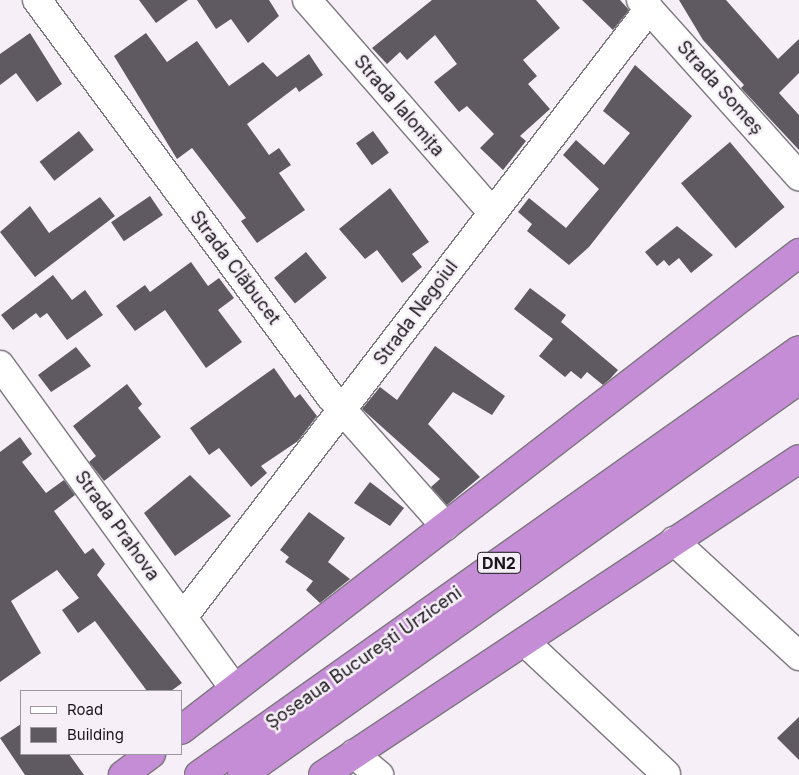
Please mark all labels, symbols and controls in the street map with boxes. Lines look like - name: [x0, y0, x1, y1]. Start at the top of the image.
- street label: Strada Someș: [672, 37, 768, 139]
- street label: Strada Ialomița: [349, 51, 449, 161]
- street label: Strada Clăbucet: [185, 207, 285, 329]
- street label: Strada Negoiul: [370, 256, 462, 370]
- street label: Strada Prahova: [70, 467, 164, 585]
- road number: DN2: [476, 550, 522, 576]
- street label: Șoseaua București Urziceni: [262, 582, 466, 734]
- legend: [20, 690, 182, 755]
- text: Road: [67, 700, 103, 719]
- text: Building: [67, 725, 124, 744]

